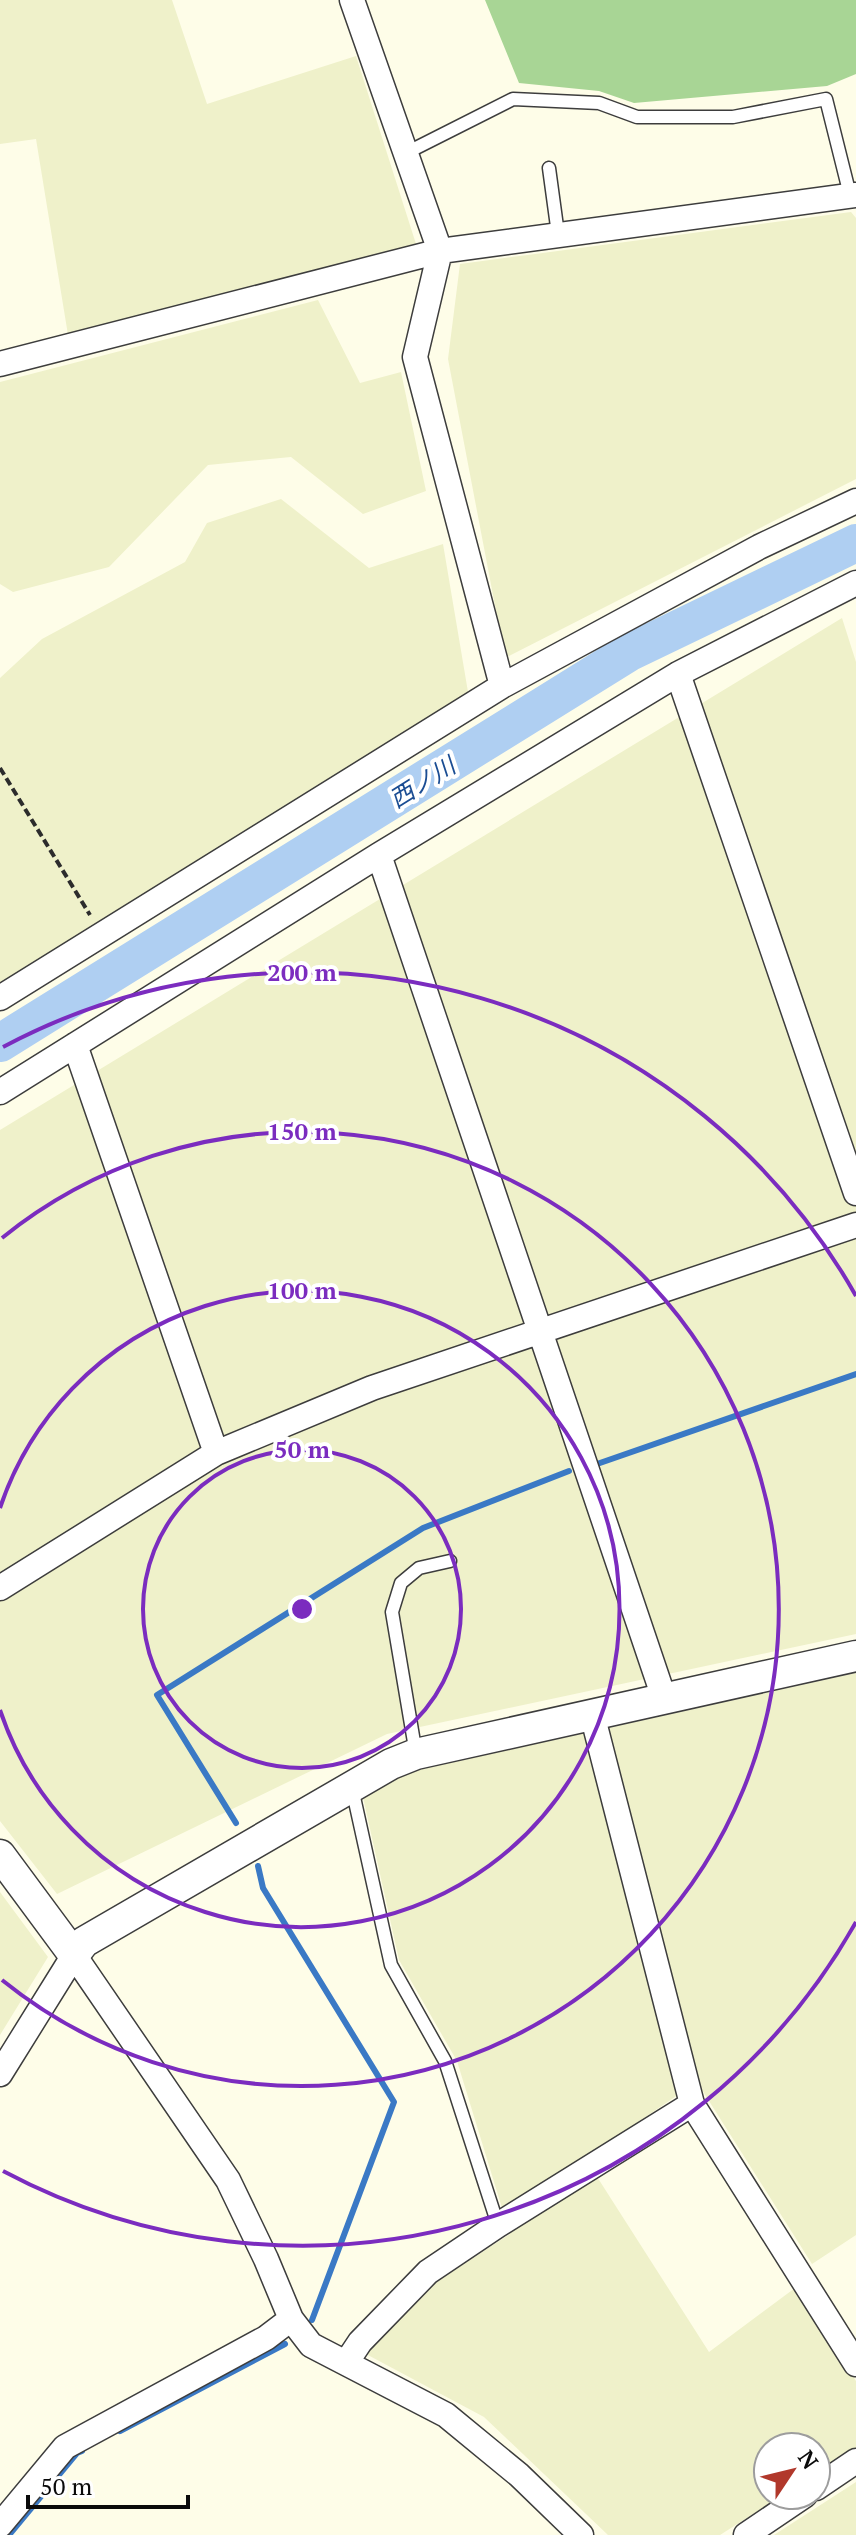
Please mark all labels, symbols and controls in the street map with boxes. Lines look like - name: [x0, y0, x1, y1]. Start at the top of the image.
- water label: 西ノ川: [383, 748, 464, 815]
- text: 200 m: [267, 956, 337, 988]
- text: 150 m: [267, 1115, 337, 1147]
- text: 100 m: [267, 1274, 337, 1306]
- text: 50 m: [274, 1433, 330, 1465]
- centre of rings: [288, 1595, 316, 1623]
- north arrow: [752, 2431, 832, 2511]
- text: N: [792, 2444, 826, 2475]
- scale bar: [28, 2459, 188, 2509]
- text: 50 m: [40, 2470, 92, 2502]

